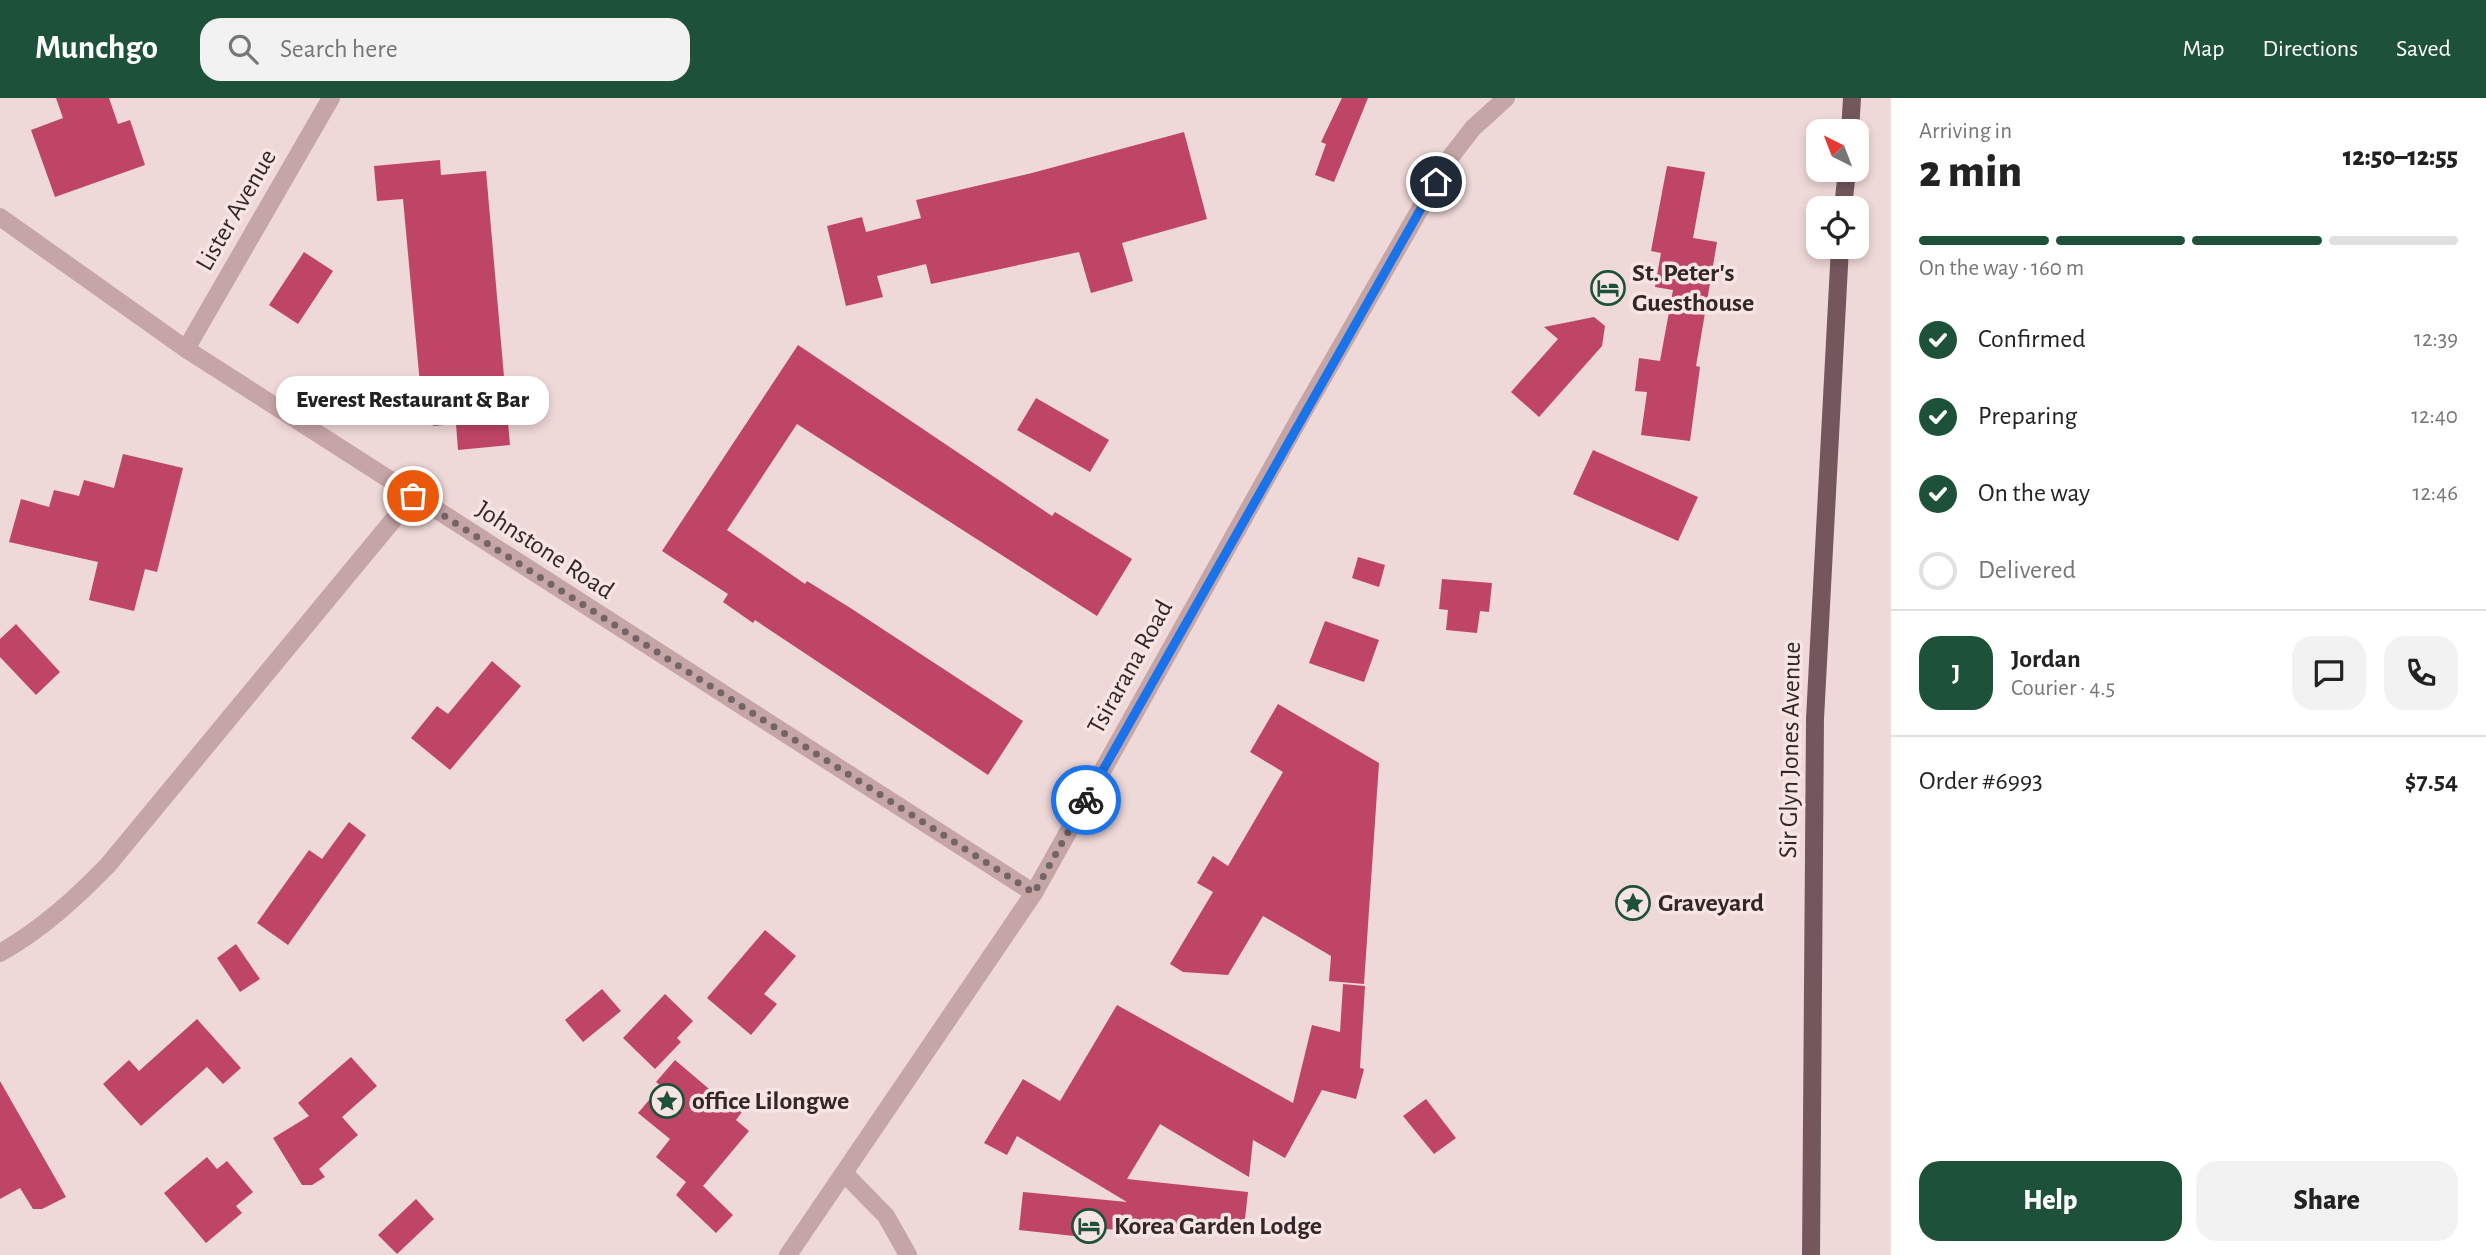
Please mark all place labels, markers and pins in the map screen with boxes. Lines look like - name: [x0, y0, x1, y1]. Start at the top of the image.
- pin: [1406, 152, 1466, 212]
- place label: St. Peter's Guesthouse: [1632, 260, 1754, 316]
- hotel icon: St. Peter's Guesthouse: [1589, 269, 1627, 307]
- callout: Everest Restaurant & Bar: [276, 377, 550, 426]
- pin: [383, 466, 443, 526]
- place icon: Graveyard: [1614, 884, 1652, 922]
- place label: Graveyard: [1658, 890, 1764, 916]
- place icon: office Lilongwe: [648, 1082, 686, 1120]
- place label: office Lilongwe: [692, 1088, 849, 1114]
- hotel icon: Korea Garden Lodge: [1070, 1207, 1108, 1245]
- place label: Korea Garden Lodge: [1114, 1213, 1322, 1239]

